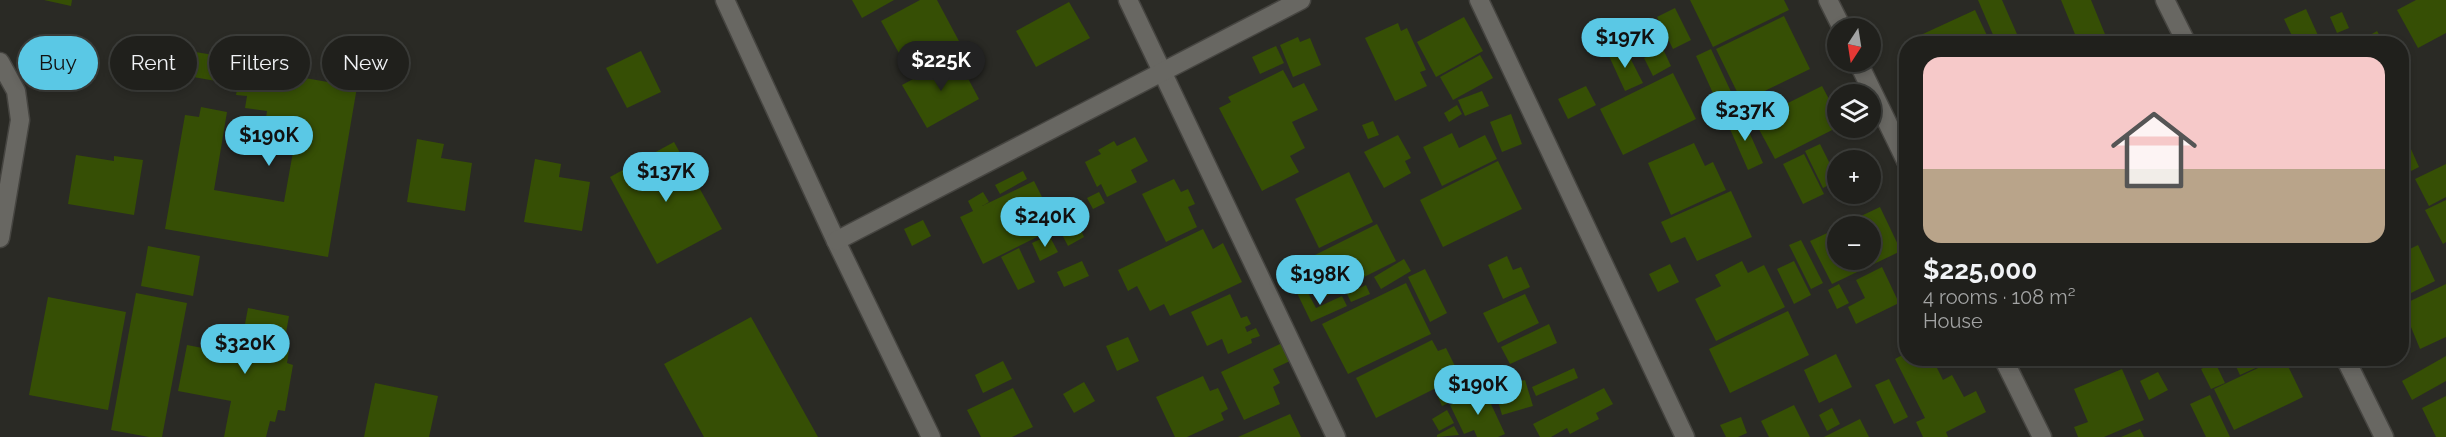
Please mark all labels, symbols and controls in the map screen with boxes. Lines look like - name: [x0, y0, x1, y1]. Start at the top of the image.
- pin: $197K: [1583, 18, 1667, 69]
- north arrow: [1827, 18, 1881, 72]
- map controls: [1827, 18, 1881, 270]
- text: $197K: [1596, 25, 1654, 49]
- chip: Buy: [18, 36, 98, 90]
- chip: Rent: [110, 36, 197, 90]
- chip: Filters: [209, 36, 310, 90]
- chip: New: [322, 36, 409, 90]
- pin: $225K: [899, 41, 983, 92]
- text: $225K: [911, 48, 971, 72]
- button: layers: [1827, 84, 1881, 138]
- pin: $237K: [1703, 91, 1787, 142]
- icon: home: [2100, 96, 2208, 204]
- text: $237K: [1715, 98, 1775, 122]
- pin: $190K: [227, 116, 311, 167]
- text: $190K: [239, 123, 299, 147]
- button: +: [1827, 150, 1881, 204]
- pin: $137K: [624, 152, 708, 203]
- text: $137K: [637, 159, 695, 183]
- pin: $240K: [1003, 197, 1087, 248]
- text: $240K: [1014, 204, 1076, 228]
- button: −: [1827, 216, 1881, 270]
- pin: $198K: [1278, 255, 1362, 306]
- text: $225,000: [1923, 255, 2037, 285]
- text: $198K: [1290, 262, 1350, 286]
- text: 4 rooms · 108 m²: [1923, 285, 2075, 309]
- text: House: [1923, 309, 1983, 333]
- pin: $320K: [203, 324, 287, 375]
- text: $320K: [215, 331, 275, 355]
- pin: $190K: [1436, 365, 1520, 416]
- text: $190K: [1448, 372, 1508, 396]

